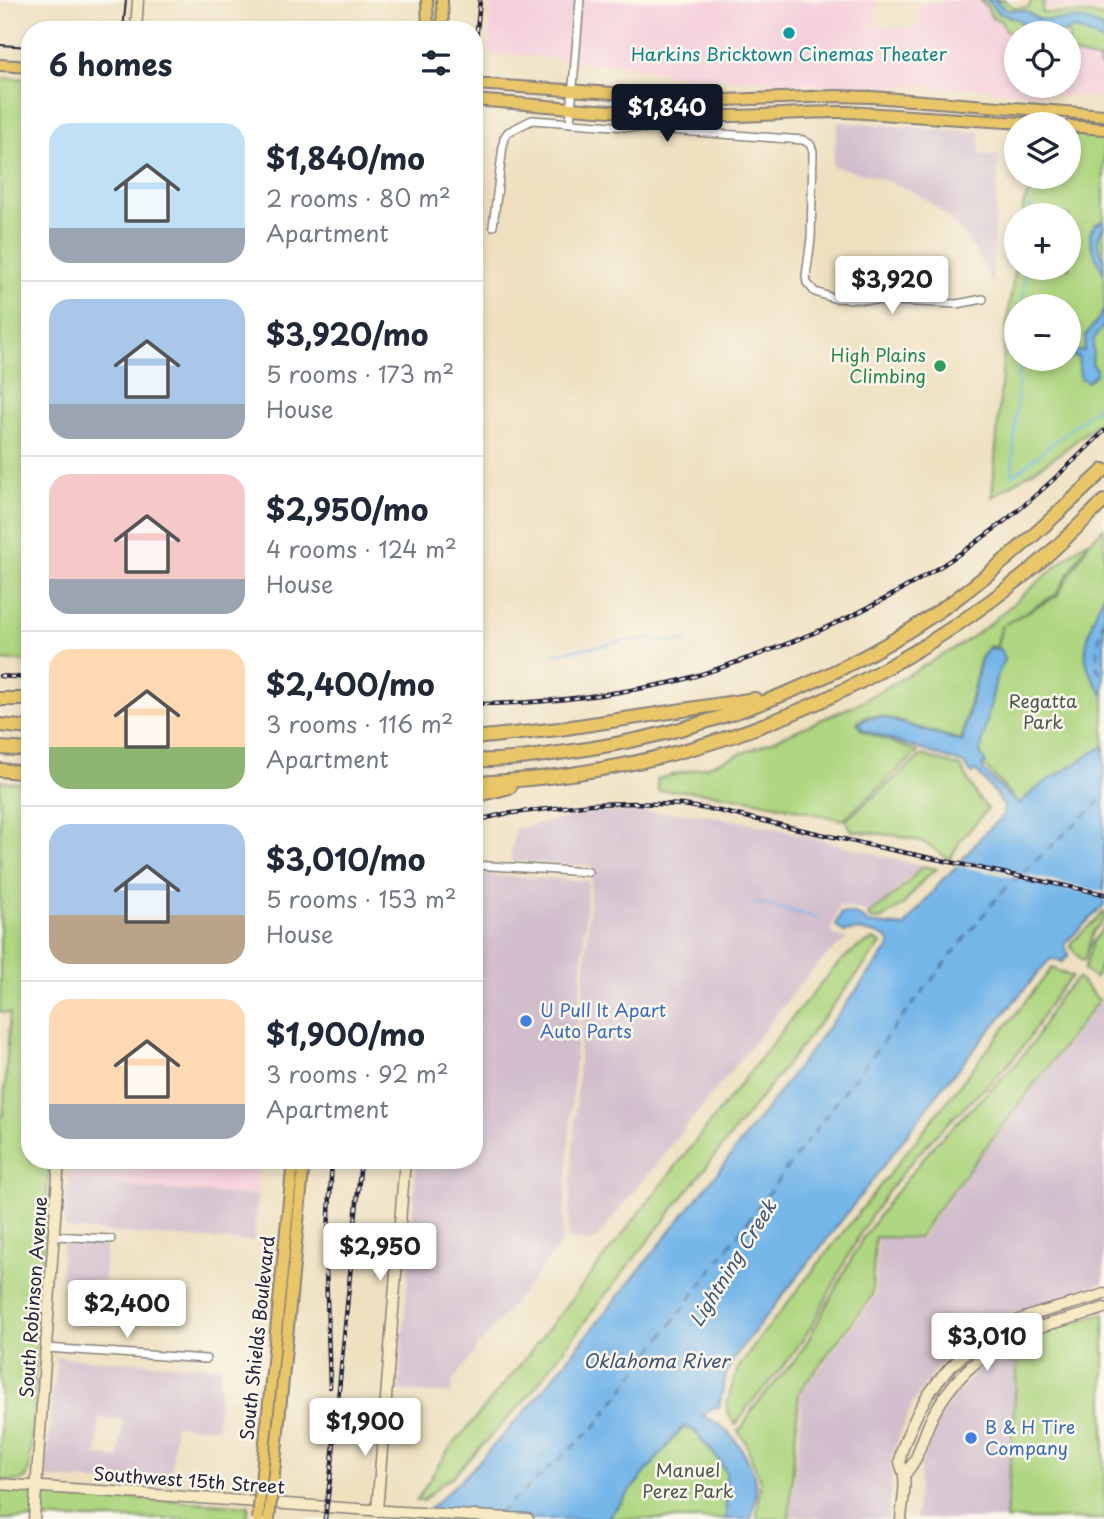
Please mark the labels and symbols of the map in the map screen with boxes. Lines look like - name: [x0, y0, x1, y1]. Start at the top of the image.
- marker: Harkins Bricktown Cinemas Theater: [781, 25, 797, 41]
- place label: Harkins Bricktown Cinemas Theater: [631, 40, 948, 67]
- pin: $1,840: [610, 85, 724, 144]
- pin: $3,920: [835, 256, 949, 316]
- place label: High Plains Climbing: [831, 341, 926, 389]
- marker: High Plains Climbing: [932, 358, 948, 374]
- park label: Regatta Park: [1009, 687, 1078, 735]
- place label: U Pull It Apart Auto Parts: [540, 996, 666, 1044]
- marker: U Pull It Apart Auto Parts: [518, 1013, 534, 1029]
- water label: Lightning Creek: [682, 1192, 783, 1331]
- street label: South Robinson Avenue: [12, 1195, 53, 1398]
- pin: $2,950: [323, 1224, 437, 1283]
- street label: South Shields Boulevard: [232, 1234, 281, 1441]
- pin: $2,400: [70, 1280, 184, 1340]
- pin: $3,010: [930, 1314, 1044, 1373]
- water label: Oklahoma River: [583, 1346, 731, 1374]
- pin: $1,900: [308, 1398, 422, 1458]
- place label: B & H Tire Company: [985, 1413, 1075, 1461]
- marker: B & H Tire Company: [963, 1430, 979, 1446]
- park label: Manuel Perez Park: [642, 1456, 734, 1504]
- street label: Southwest 15th Street: [92, 1459, 286, 1500]

